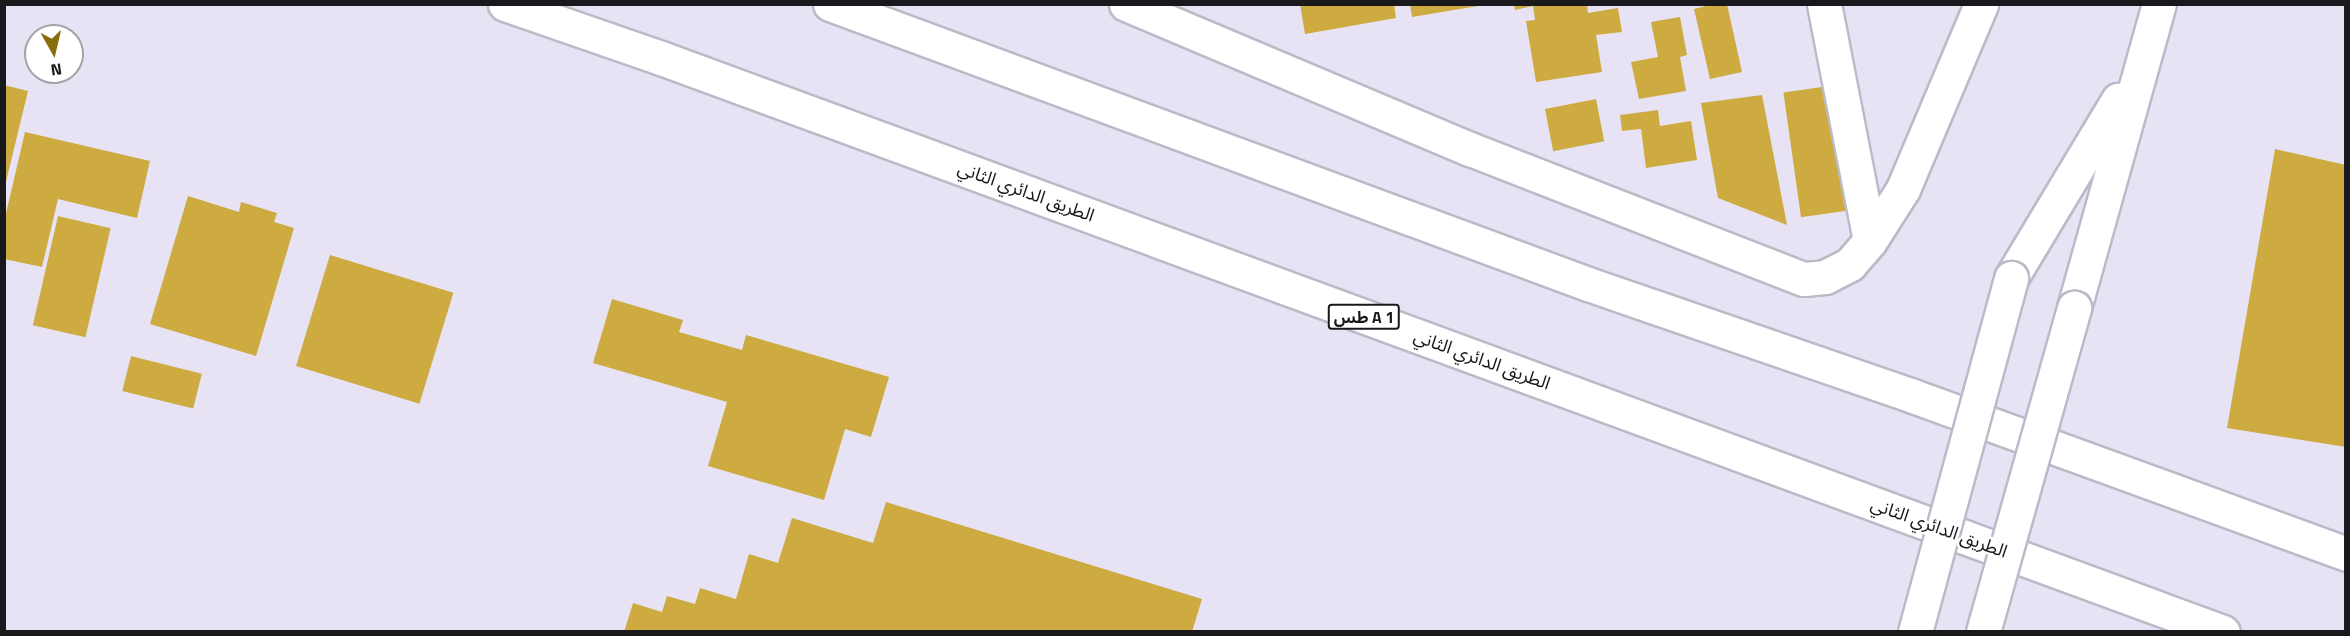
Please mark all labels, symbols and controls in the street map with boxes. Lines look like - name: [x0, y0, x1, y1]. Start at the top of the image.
- north arrow: [24, 24, 84, 84]
- text: N: [49, 57, 63, 82]
- street label: الطريق الدائري الثاني: [955, 157, 1097, 227]
- road number: طس A 1: [1326, 304, 1402, 330]
- street label: الطريق الدائري الثاني: [1411, 325, 1553, 395]
- street label: الطريق الدائري الثاني: [1868, 493, 2010, 563]

